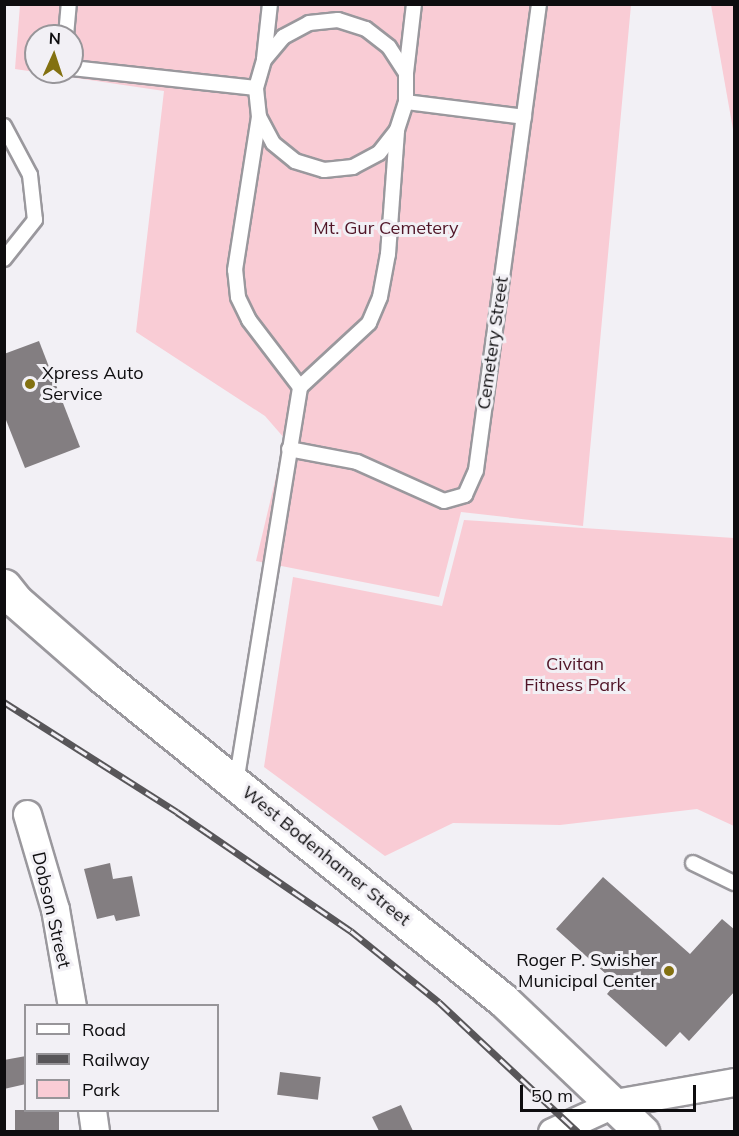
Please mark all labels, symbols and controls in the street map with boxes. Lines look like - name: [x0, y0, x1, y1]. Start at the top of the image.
- north arrow: [24, 24, 84, 84]
- text: N: [48, 28, 61, 48]
- park label: Mt. Gur Cemetery: [313, 217, 459, 239]
- street label: Cemetery Street: [473, 275, 513, 411]
- place label: Xpress Auto Service: [42, 363, 143, 406]
- marker: Xpress Auto Service: [23, 377, 37, 391]
- park label: Civitan Fitness Park: [524, 654, 626, 696]
- street label: West Bodenhamer Street: [238, 781, 414, 931]
- street label: Dobson Street: [27, 850, 75, 970]
- place label: Roger P. Swisher Municipal Center: [516, 950, 657, 992]
- marker: Roger P. Swisher Municipal Center: [662, 964, 676, 978]
- legend: [24, 1004, 219, 1112]
- text: Road: [82, 1018, 126, 1041]
- text: Railway: [82, 1048, 150, 1071]
- scale bar: [523, 1073, 698, 1111]
- text: Park: [82, 1078, 120, 1101]
- text: 50 m: [531, 1084, 573, 1107]

